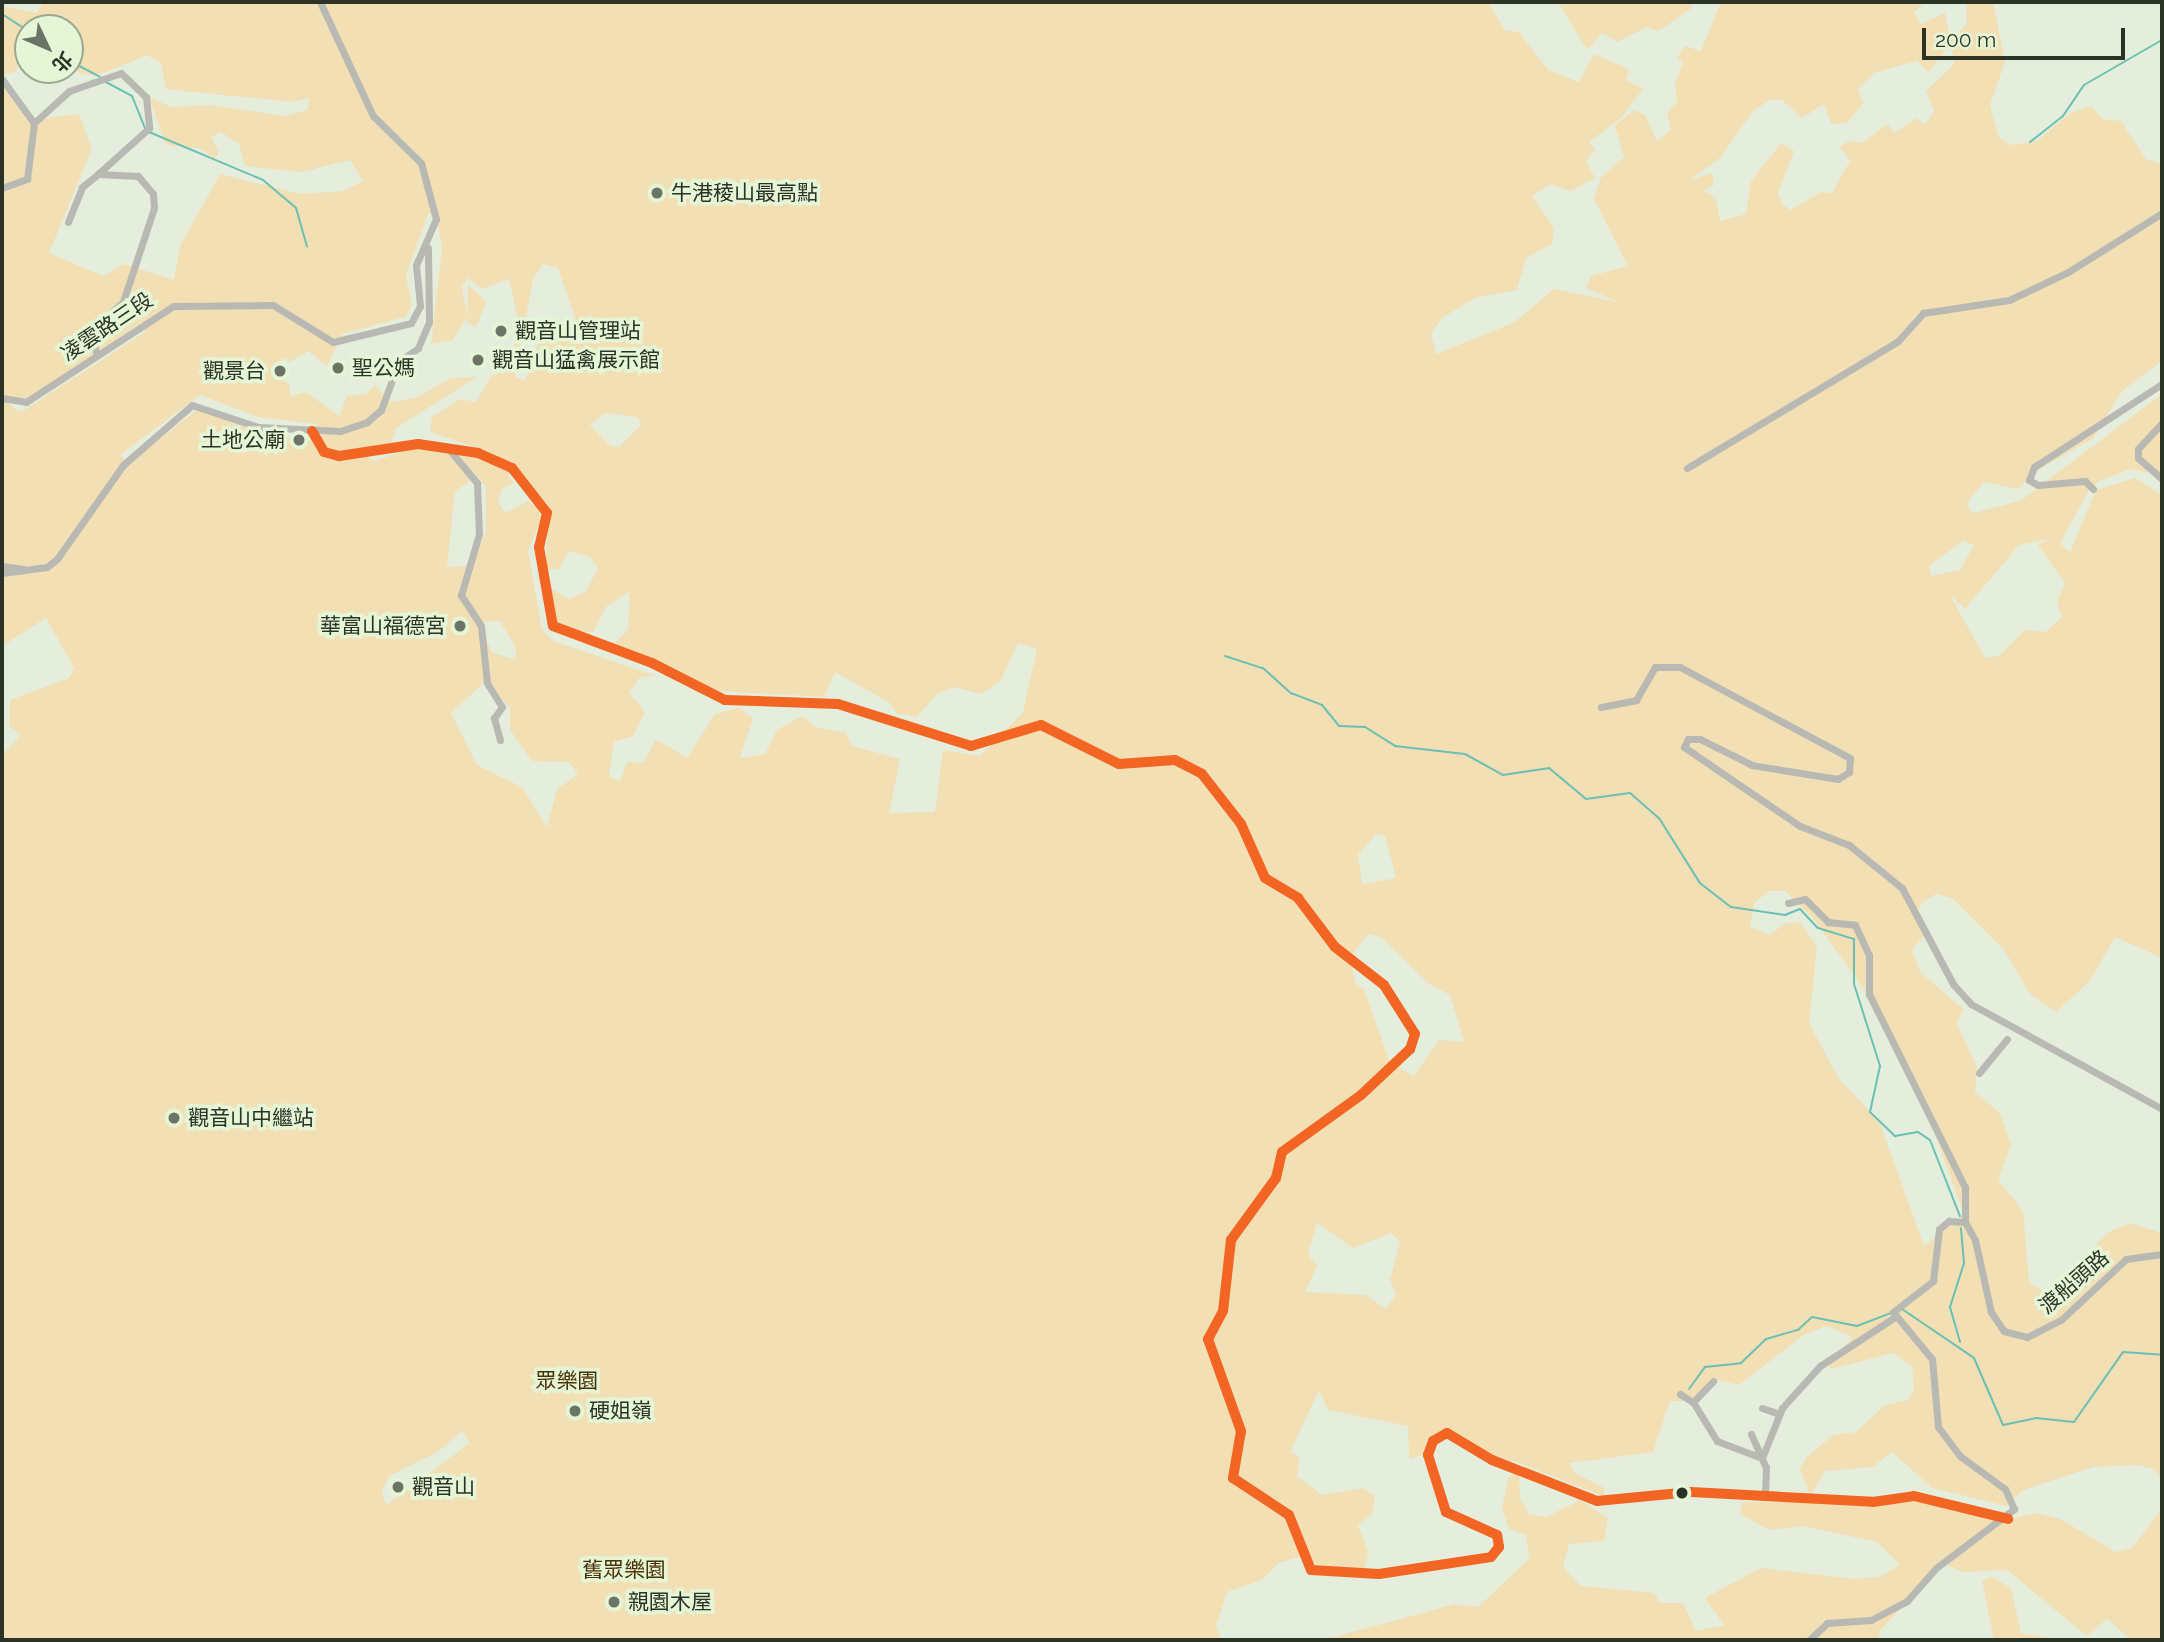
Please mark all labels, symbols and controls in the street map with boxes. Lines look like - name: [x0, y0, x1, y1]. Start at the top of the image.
- north arrow: [14, 14, 84, 84]
- scale bar: [1926, 14, 2129, 58]
- text: 200 m: [1935, 27, 1996, 52]
- text: 北: [48, 48, 77, 77]
- place label: 牛港稜山最高點: [671, 180, 818, 206]
- marker: 牛港稜山最高點: [649, 185, 665, 201]
- street label: 凌雲路三段: [56, 287, 158, 367]
- place label: 觀音山管理站: [515, 318, 641, 344]
- marker: 觀音山管理站: [493, 323, 509, 339]
- place label: 觀音山猛禽展示館: [492, 347, 660, 373]
- marker: 觀音山猛禽展示館: [470, 352, 486, 368]
- place label: 聖公媽: [352, 355, 415, 381]
- place label: 觀景台: [203, 358, 266, 384]
- marker: 聖公媽: [330, 360, 346, 376]
- marker: 觀景台: [272, 363, 288, 379]
- place label: 土地公廟: [201, 427, 285, 453]
- marker: 土地公廟: [291, 432, 307, 448]
- place label: 華富山福德宮: [320, 613, 446, 639]
- marker: 華富山福德宮: [452, 618, 468, 634]
- place label: 觀音山中繼站: [188, 1105, 314, 1131]
- marker: 觀音山中繼站: [166, 1110, 182, 1126]
- street label: 渡船頭路: [2034, 1245, 2114, 1319]
- park label: 眾樂園: [536, 1368, 598, 1394]
- place label: 硬姐嶺: [589, 1398, 652, 1424]
- marker: 硬姐嶺: [567, 1403, 583, 1419]
- place label: 觀音山: [412, 1474, 475, 1500]
- marker: 觀音山: [390, 1479, 406, 1495]
- unlabelled marker: [1675, 1486, 1689, 1500]
- park label: 舊眾樂園: [582, 1557, 666, 1583]
- place label: 親園木屋: [628, 1589, 712, 1615]
- marker: 親園木屋: [606, 1594, 622, 1610]

